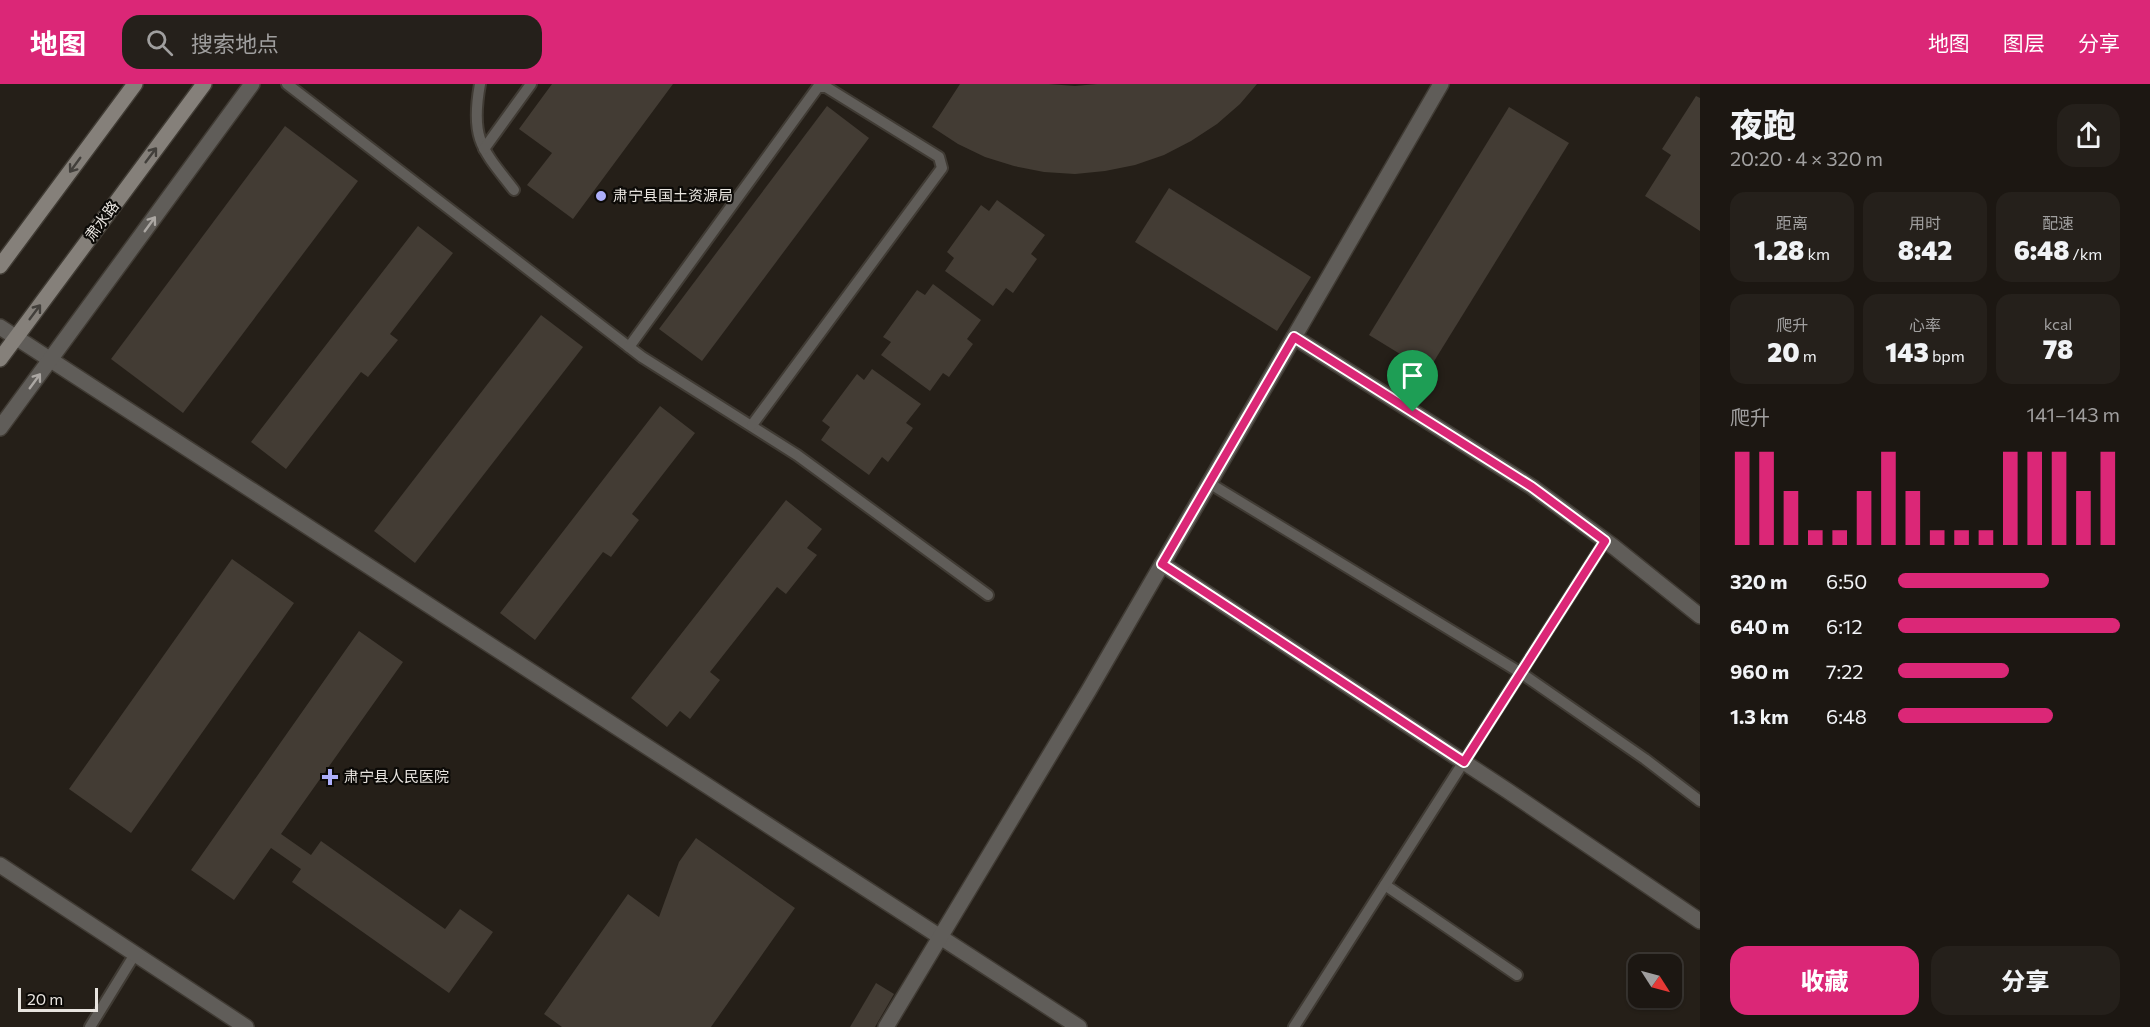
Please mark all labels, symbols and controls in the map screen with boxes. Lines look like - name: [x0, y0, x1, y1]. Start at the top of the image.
- search box: [122, 15, 542, 69]
- text: 地图: [30, 26, 86, 60]
- icon: search: [143, 26, 176, 59]
- text: 搜索地点: [191, 30, 279, 57]
- text: 地图: [1928, 30, 1970, 55]
- text: 图层: [2003, 30, 2045, 55]
- text: 分享: [2078, 30, 2120, 55]
- text: 夜跑: [1730, 103, 1796, 144]
- button: share: [2057, 104, 2120, 167]
- text: 20:20 · 4 × 320 m: [1730, 146, 1883, 170]
- one-way arrow: [144, 147, 157, 163]
- one-way arrow: [69, 156, 81, 172]
- place label: 肃宁县国土资源局: [613, 186, 733, 204]
- marker: 肃宁县国土资源局: [594, 189, 608, 203]
- street label: 肃水路: [80, 197, 122, 244]
- text: 距离: [1776, 213, 1808, 232]
- text: 用时: [1909, 213, 1941, 232]
- text: 配速: [2042, 213, 2074, 232]
- one-way arrow: [144, 216, 156, 232]
- text: 1.28: [1754, 234, 1804, 265]
- text: 8:42: [1898, 234, 1952, 265]
- text: 6:48: [2014, 234, 2070, 265]
- text: km: [1804, 244, 1830, 263]
- text: /km: [2070, 244, 2102, 263]
- one-way arrow: [29, 304, 41, 320]
- text: kcal: [2044, 314, 2072, 333]
- text: 爬升: [1776, 315, 1808, 334]
- text: 心率: [1909, 315, 1941, 334]
- text: 78: [2043, 333, 2073, 364]
- text: 20: [1767, 336, 1800, 367]
- text: 143: [1885, 336, 1929, 367]
- text: m: [1800, 346, 1817, 365]
- text: bpm: [1929, 346, 1965, 365]
- pin: [1387, 350, 1438, 412]
- icon: arrive: [1396, 359, 1429, 392]
- one-way arrow: [28, 373, 41, 389]
- text: 141–143 m: [2026, 402, 2120, 426]
- text: 爬升: [1730, 405, 1770, 429]
- text: 320 m: [1730, 569, 1787, 593]
- text: 6:50: [1826, 569, 1867, 593]
- text: 640 m: [1730, 614, 1789, 638]
- text: 6:12: [1826, 614, 1863, 638]
- text: 960 m: [1730, 659, 1789, 683]
- text: 7:22: [1826, 659, 1863, 683]
- text: 1.3 km: [1730, 704, 1789, 728]
- text: 6:48: [1826, 704, 1867, 728]
- place label: 肃宁县人民医院: [344, 767, 449, 785]
- marker: 肃宁县人民医院: [321, 768, 339, 786]
- button: 收藏: [1730, 946, 1919, 1015]
- button: 分享: [1931, 946, 2120, 1015]
- north arrow: [1628, 954, 1682, 1008]
- map controls: [1628, 954, 1682, 1008]
- scale bar: [18, 985, 98, 1012]
- text: 20 m: [27, 989, 63, 1008]

